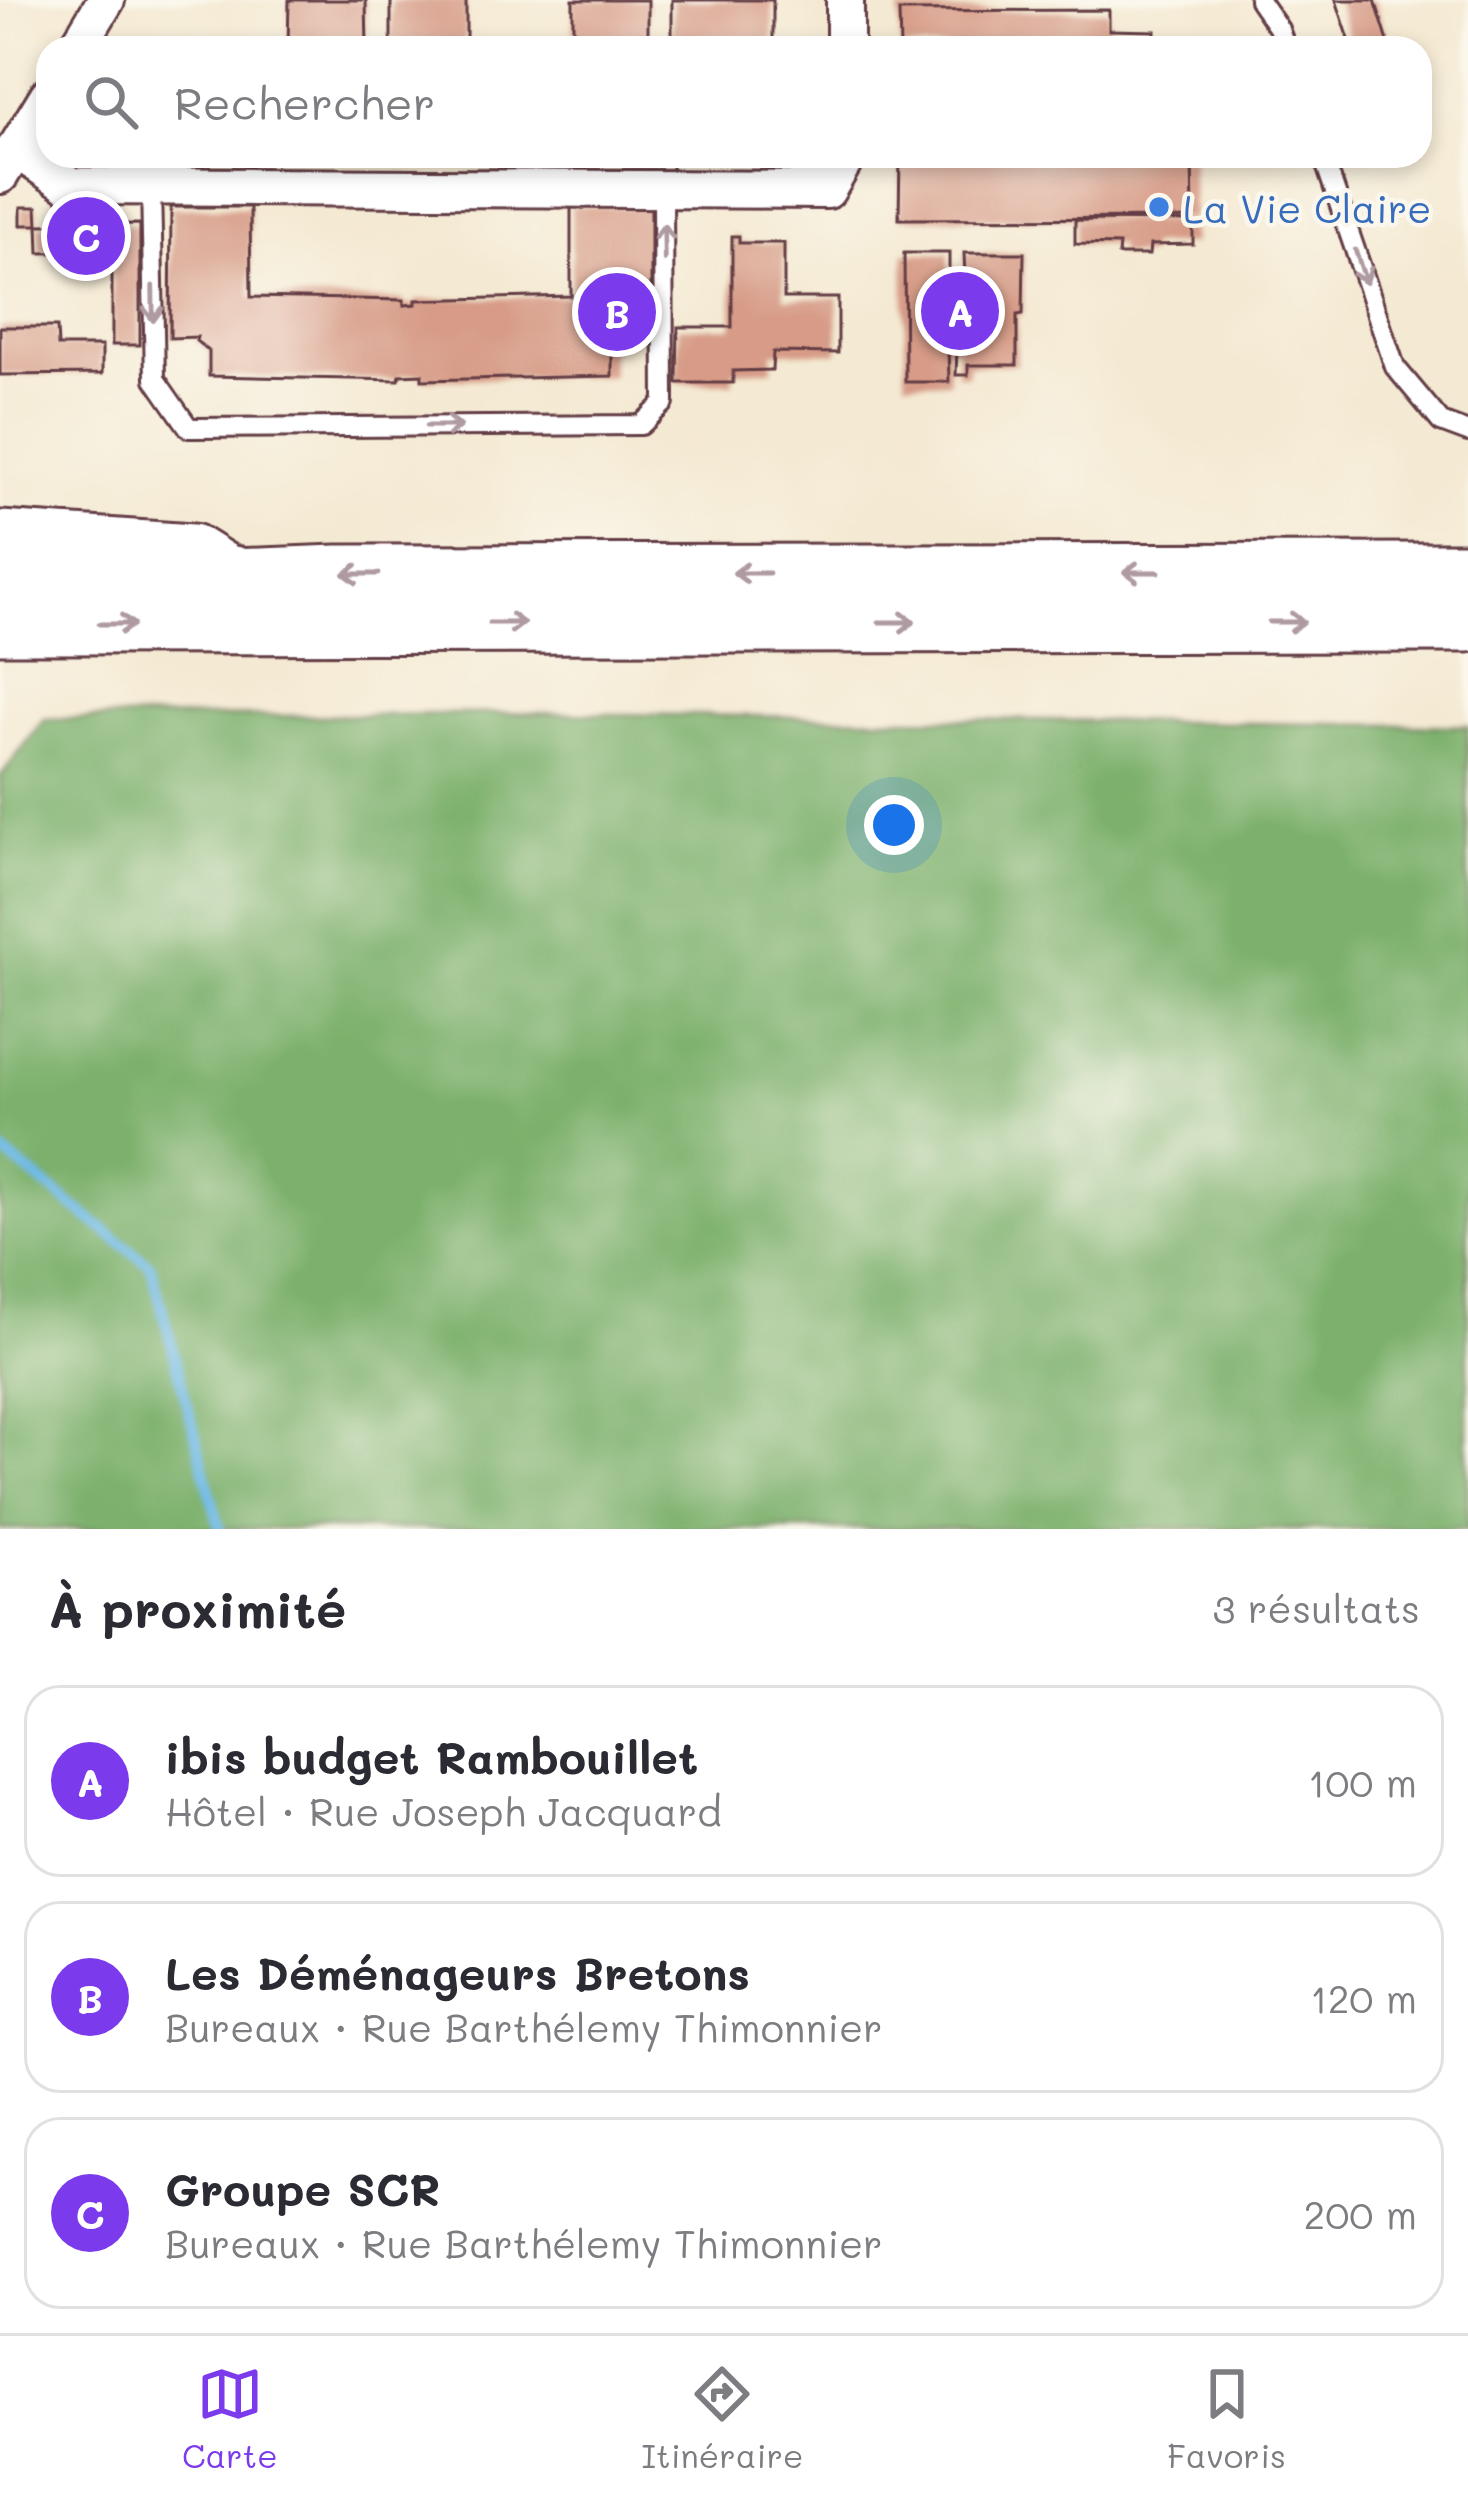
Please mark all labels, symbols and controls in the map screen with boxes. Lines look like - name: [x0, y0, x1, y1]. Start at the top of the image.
- search box: [36, 36, 1432, 168]
- icon: search: [78, 69, 144, 135]
- text: Rechercher: [174, 73, 435, 131]
- place label: La Vie Claire: [1183, 182, 1432, 233]
- pin: C: [47, 191, 125, 281]
- marker: La Vie Claire: [1146, 194, 1172, 220]
- one-way arrow: [653, 223, 675, 262]
- one-way arrow: [1352, 248, 1373, 285]
- pin: A: [921, 266, 999, 356]
- pin: B: [578, 267, 656, 357]
- one-way arrow: [142, 284, 165, 323]
- one-way arrow: [424, 415, 463, 437]
- one-way arrow: [1122, 561, 1161, 584]
- one-way arrow: [732, 562, 771, 584]
- one-way arrow: [342, 563, 381, 585]
- one-way arrow: [877, 611, 916, 633]
- one-way arrow: [1267, 611, 1306, 633]
- one-way arrow: [487, 612, 526, 634]
- one-way arrow: [97, 613, 136, 635]
- your location: [864, 795, 924, 855]
- text: À proximité: [48, 1574, 346, 1641]
- text: 3 résultats: [1213, 1582, 1420, 1633]
- text: ibis budget Rambouillet: [165, 1727, 698, 1785]
- text: A: [76, 1756, 104, 1807]
- text: 100 m: [1308, 1756, 1417, 1807]
- text: Hôtel · Rue Joseph Jacquard: [165, 1785, 722, 1836]
- text: Les Déménageurs Bretons: [165, 1943, 750, 2001]
- text: B: [77, 1972, 103, 2023]
- text: 120 m: [1310, 1972, 1417, 2023]
- text: Bureaux · Rue Barthélemy Thimonnier: [165, 2001, 883, 2052]
- text: Groupe SCR: [165, 2159, 440, 2217]
- text: C: [76, 2188, 104, 2239]
- text: 200 m: [1304, 2188, 1417, 2239]
- text: Bureaux · Rue Barthélemy Thimonnier: [165, 2217, 883, 2268]
- tab: Carte: [182, 2361, 278, 2476]
- tab: Itinéraire: [641, 2361, 803, 2476]
- tab: Favoris: [1167, 2361, 1286, 2476]

